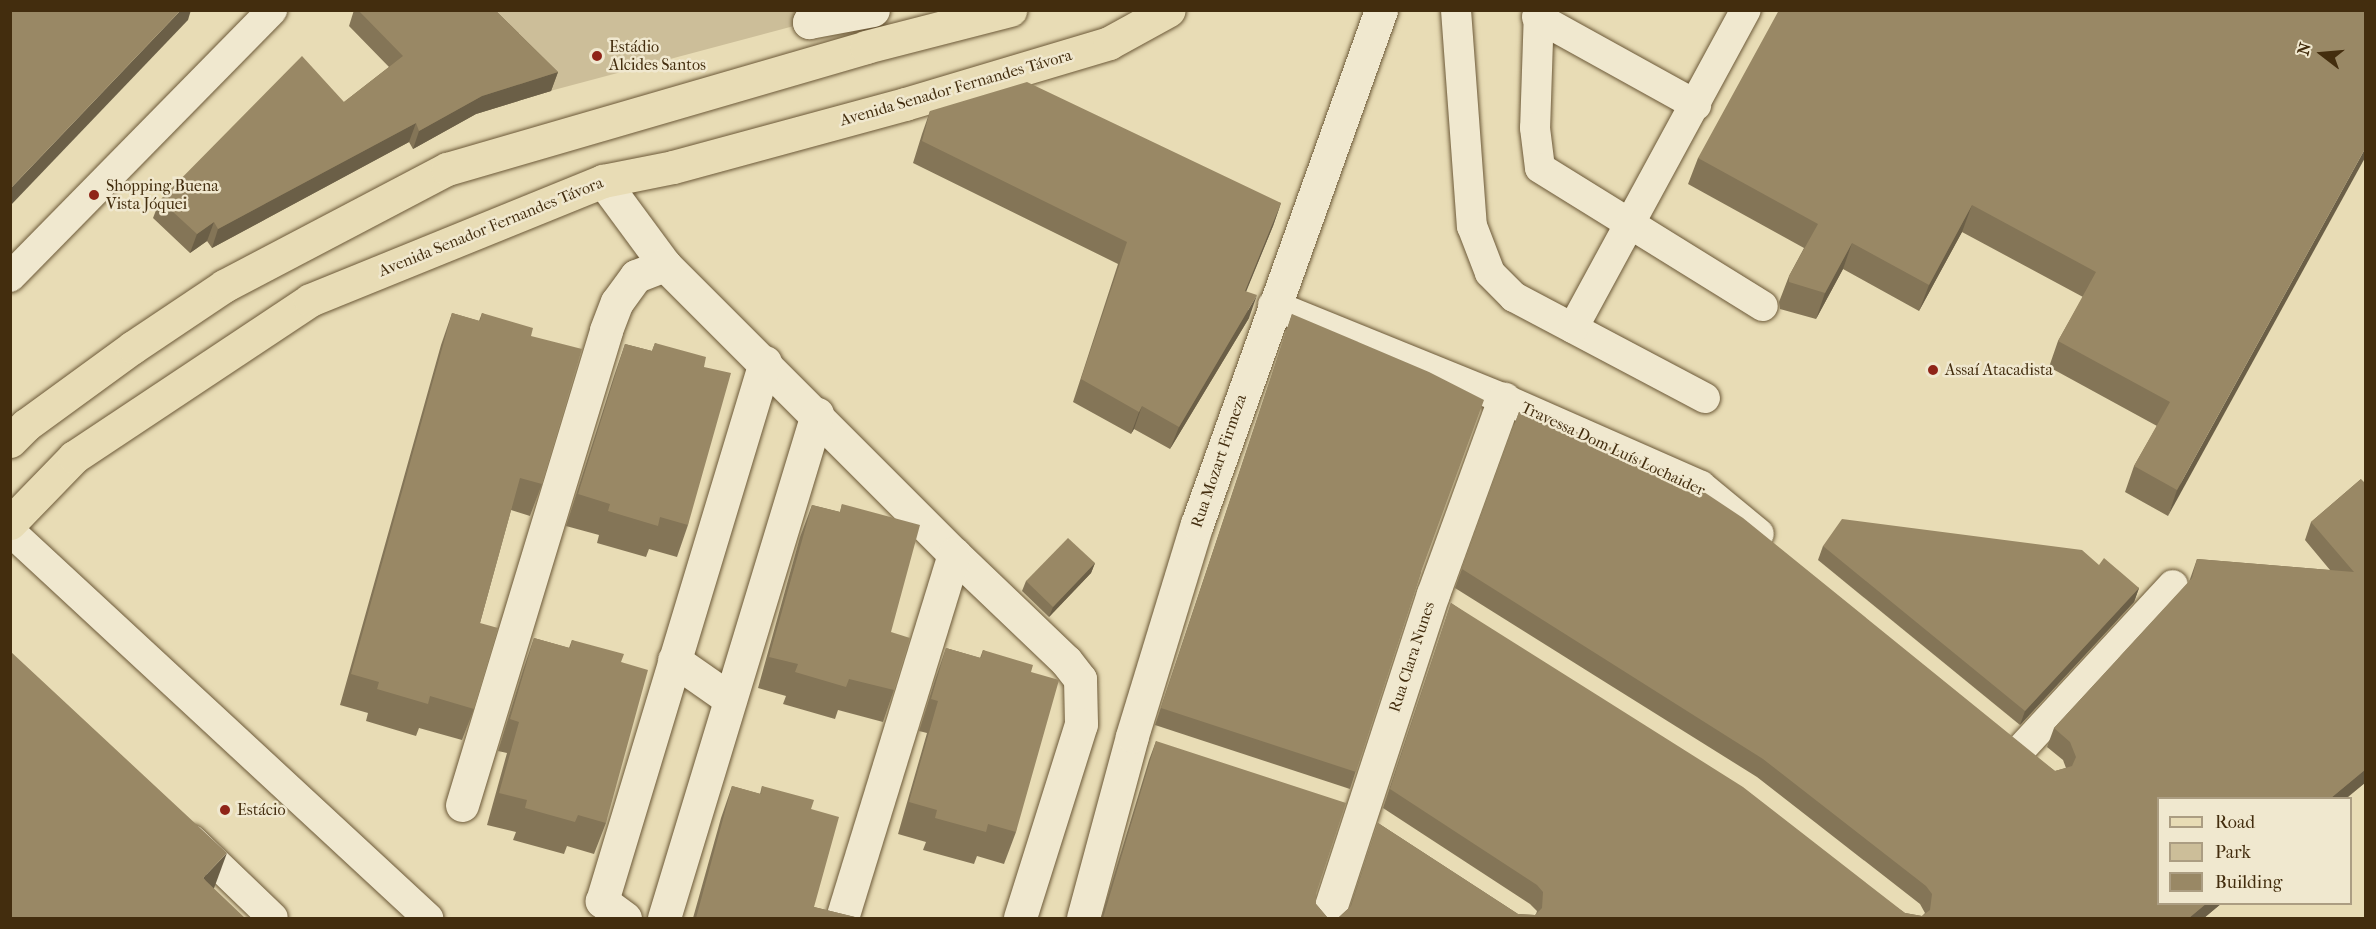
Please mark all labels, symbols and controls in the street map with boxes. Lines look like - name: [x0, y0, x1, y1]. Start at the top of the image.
- north arrow: [2292, 24, 2352, 84]
- place label: Estádio Alcides Santos: [609, 37, 706, 75]
- text: N: [2293, 40, 2315, 57]
- street label: Avenida Senador Fernandes Távora: [838, 46, 1074, 130]
- marker: Estádio Alcides Santos: [590, 49, 604, 63]
- street label: Avenida Senador Fernandes Távora: [376, 173, 606, 281]
- place label: Shopping Buena Vista Jóquei: [106, 176, 219, 214]
- marker: Shopping Buena Vista Jóquei: [87, 188, 101, 202]
- place label: Assaí Atacadista: [1945, 360, 2053, 380]
- marker: Assaí Atacadista: [1926, 363, 1940, 377]
- street label: Rua Mozart Firmeza: [1187, 392, 1251, 530]
- street label: Travessa Dom Luís Lochaider: [1518, 398, 1708, 500]
- street label: Rua Clara Nunes: [1385, 599, 1439, 715]
- legend: [2157, 797, 2352, 905]
- place label: Estácio: [237, 800, 286, 820]
- marker: Estácio: [218, 803, 232, 817]
- text: Road: [2215, 812, 2255, 833]
- text: Park: [2215, 842, 2251, 863]
- text: Building: [2215, 872, 2282, 893]

